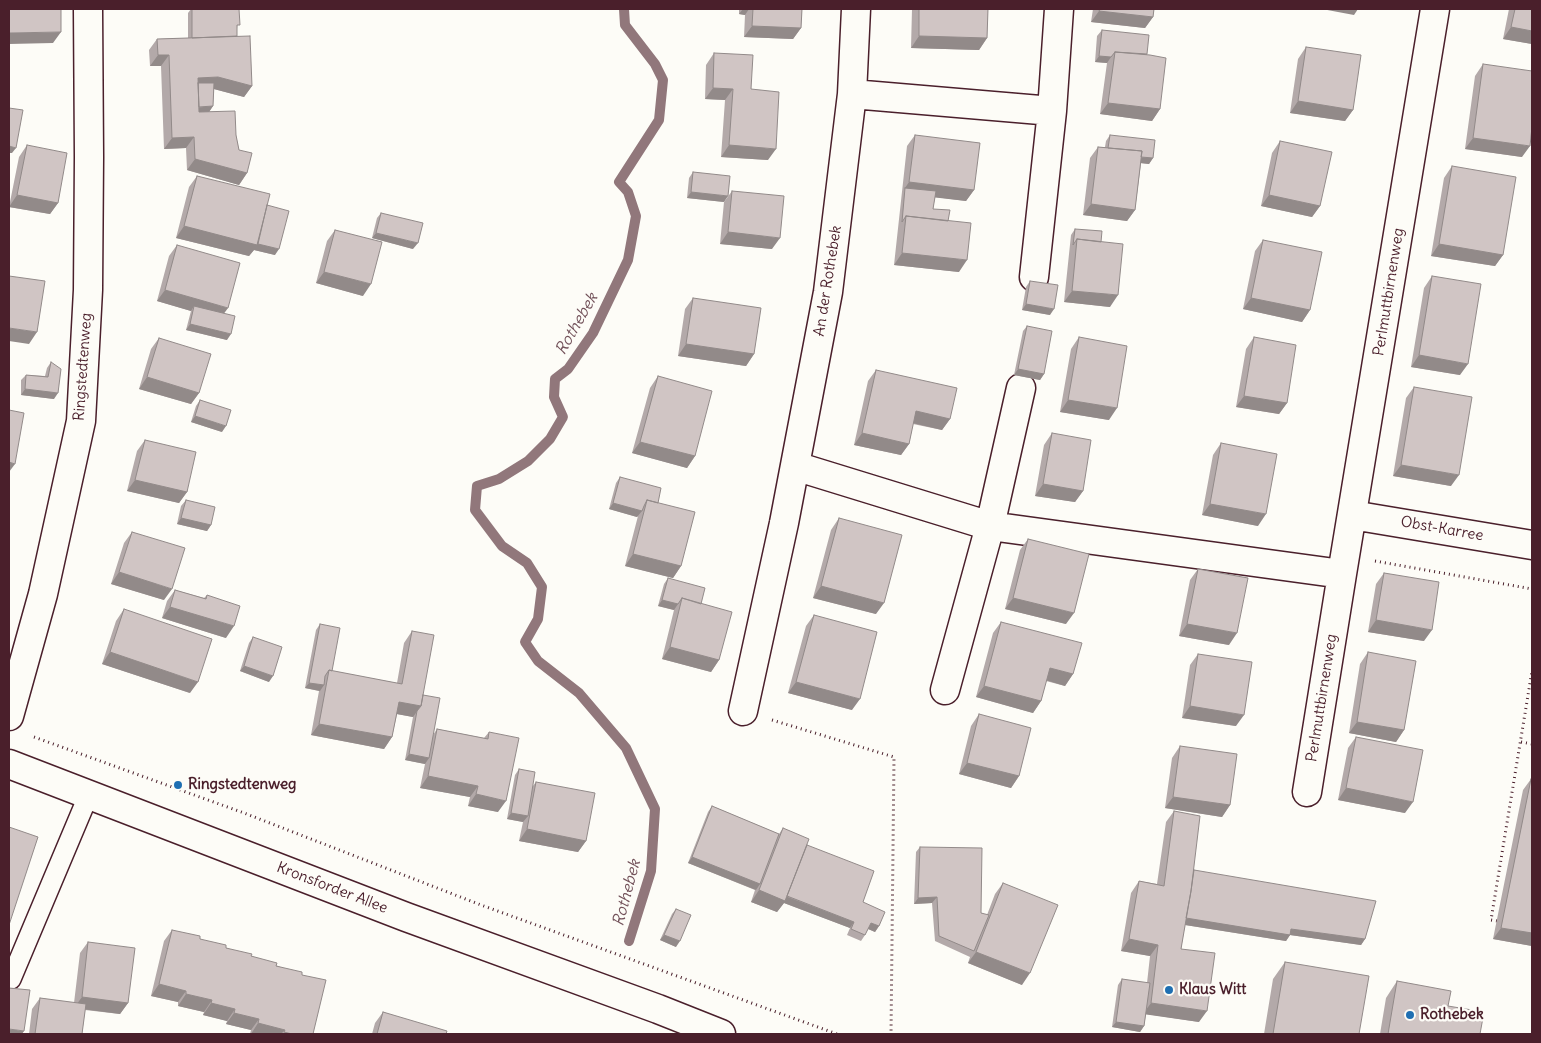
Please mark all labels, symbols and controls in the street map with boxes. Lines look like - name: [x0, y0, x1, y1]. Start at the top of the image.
- street label: An der Rothebek: [810, 224, 846, 338]
- street label: Perlmuttbirnenweg: [1370, 227, 1408, 357]
- water label: Rothebek: [552, 290, 602, 358]
- street label: Ringstedtenweg: [70, 312, 96, 422]
- street label: Obst-Karree: [1399, 513, 1485, 545]
- street label: Perlmuttbirnenweg: [1303, 633, 1341, 763]
- place label: Ringstedtenweg: [188, 776, 296, 794]
- marker: Ringstedtenweg: [172, 779, 184, 791]
- water label: Rothebek: [609, 858, 645, 928]
- street label: Kronsforder Allee: [274, 859, 390, 917]
- place label: Klaus Witt: [1179, 981, 1246, 999]
- marker: Klaus Witt: [1163, 984, 1175, 996]
- place label: Rothebek: [1420, 1006, 1484, 1024]
- marker: Rothebek: [1404, 1009, 1416, 1021]

